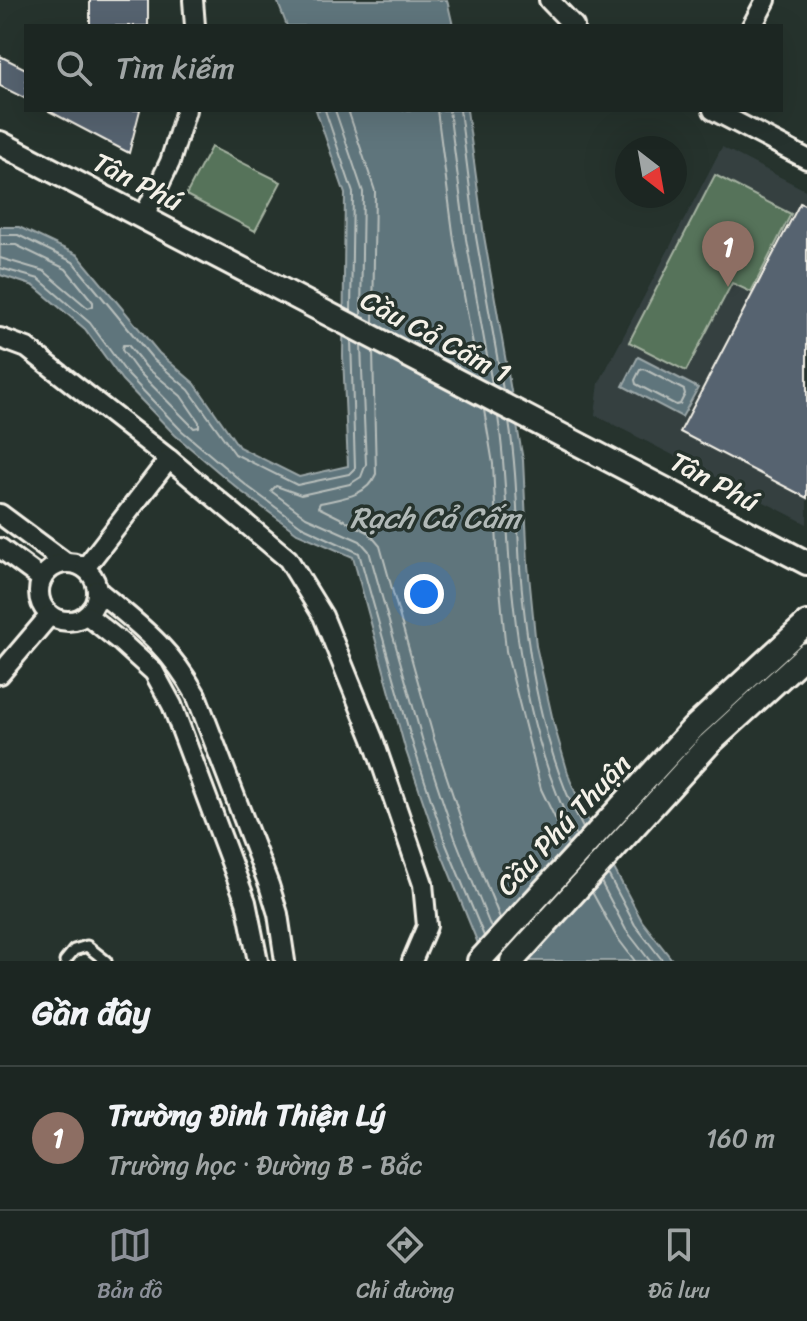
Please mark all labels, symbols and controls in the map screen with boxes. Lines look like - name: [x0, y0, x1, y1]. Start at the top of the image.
- search box: [24, 24, 783, 112]
- text: Tìm kiếm: [116, 41, 234, 95]
- icon: search: [52, 46, 96, 90]
- north arrow: [615, 136, 687, 208]
- street label: Tân Phú: [84, 138, 191, 225]
- pin: 1: [702, 221, 754, 287]
- street label: Cầu Cả Cấm 1: [351, 276, 520, 397]
- street label: Tân Phú: [661, 437, 768, 526]
- water label: Rạch Cả Cấm: [350, 491, 523, 545]
- your location: [404, 574, 444, 614]
- street label: Cầu Phú Thuận: [484, 741, 643, 907]
- text: Gần đây: [32, 983, 150, 1043]
- text: Trường Đinh Thiện Lý: [108, 1088, 385, 1142]
- text: 1: [52, 1115, 64, 1161]
- text: 160 m: [706, 1115, 775, 1161]
- text: Trường học · Đường B - Bắc: [108, 1142, 422, 1188]
- tab: Bản đồ: [97, 1223, 162, 1310]
- tab: Chỉ đường: [356, 1223, 454, 1310]
- tab: Đã lưu: [648, 1223, 710, 1310]

